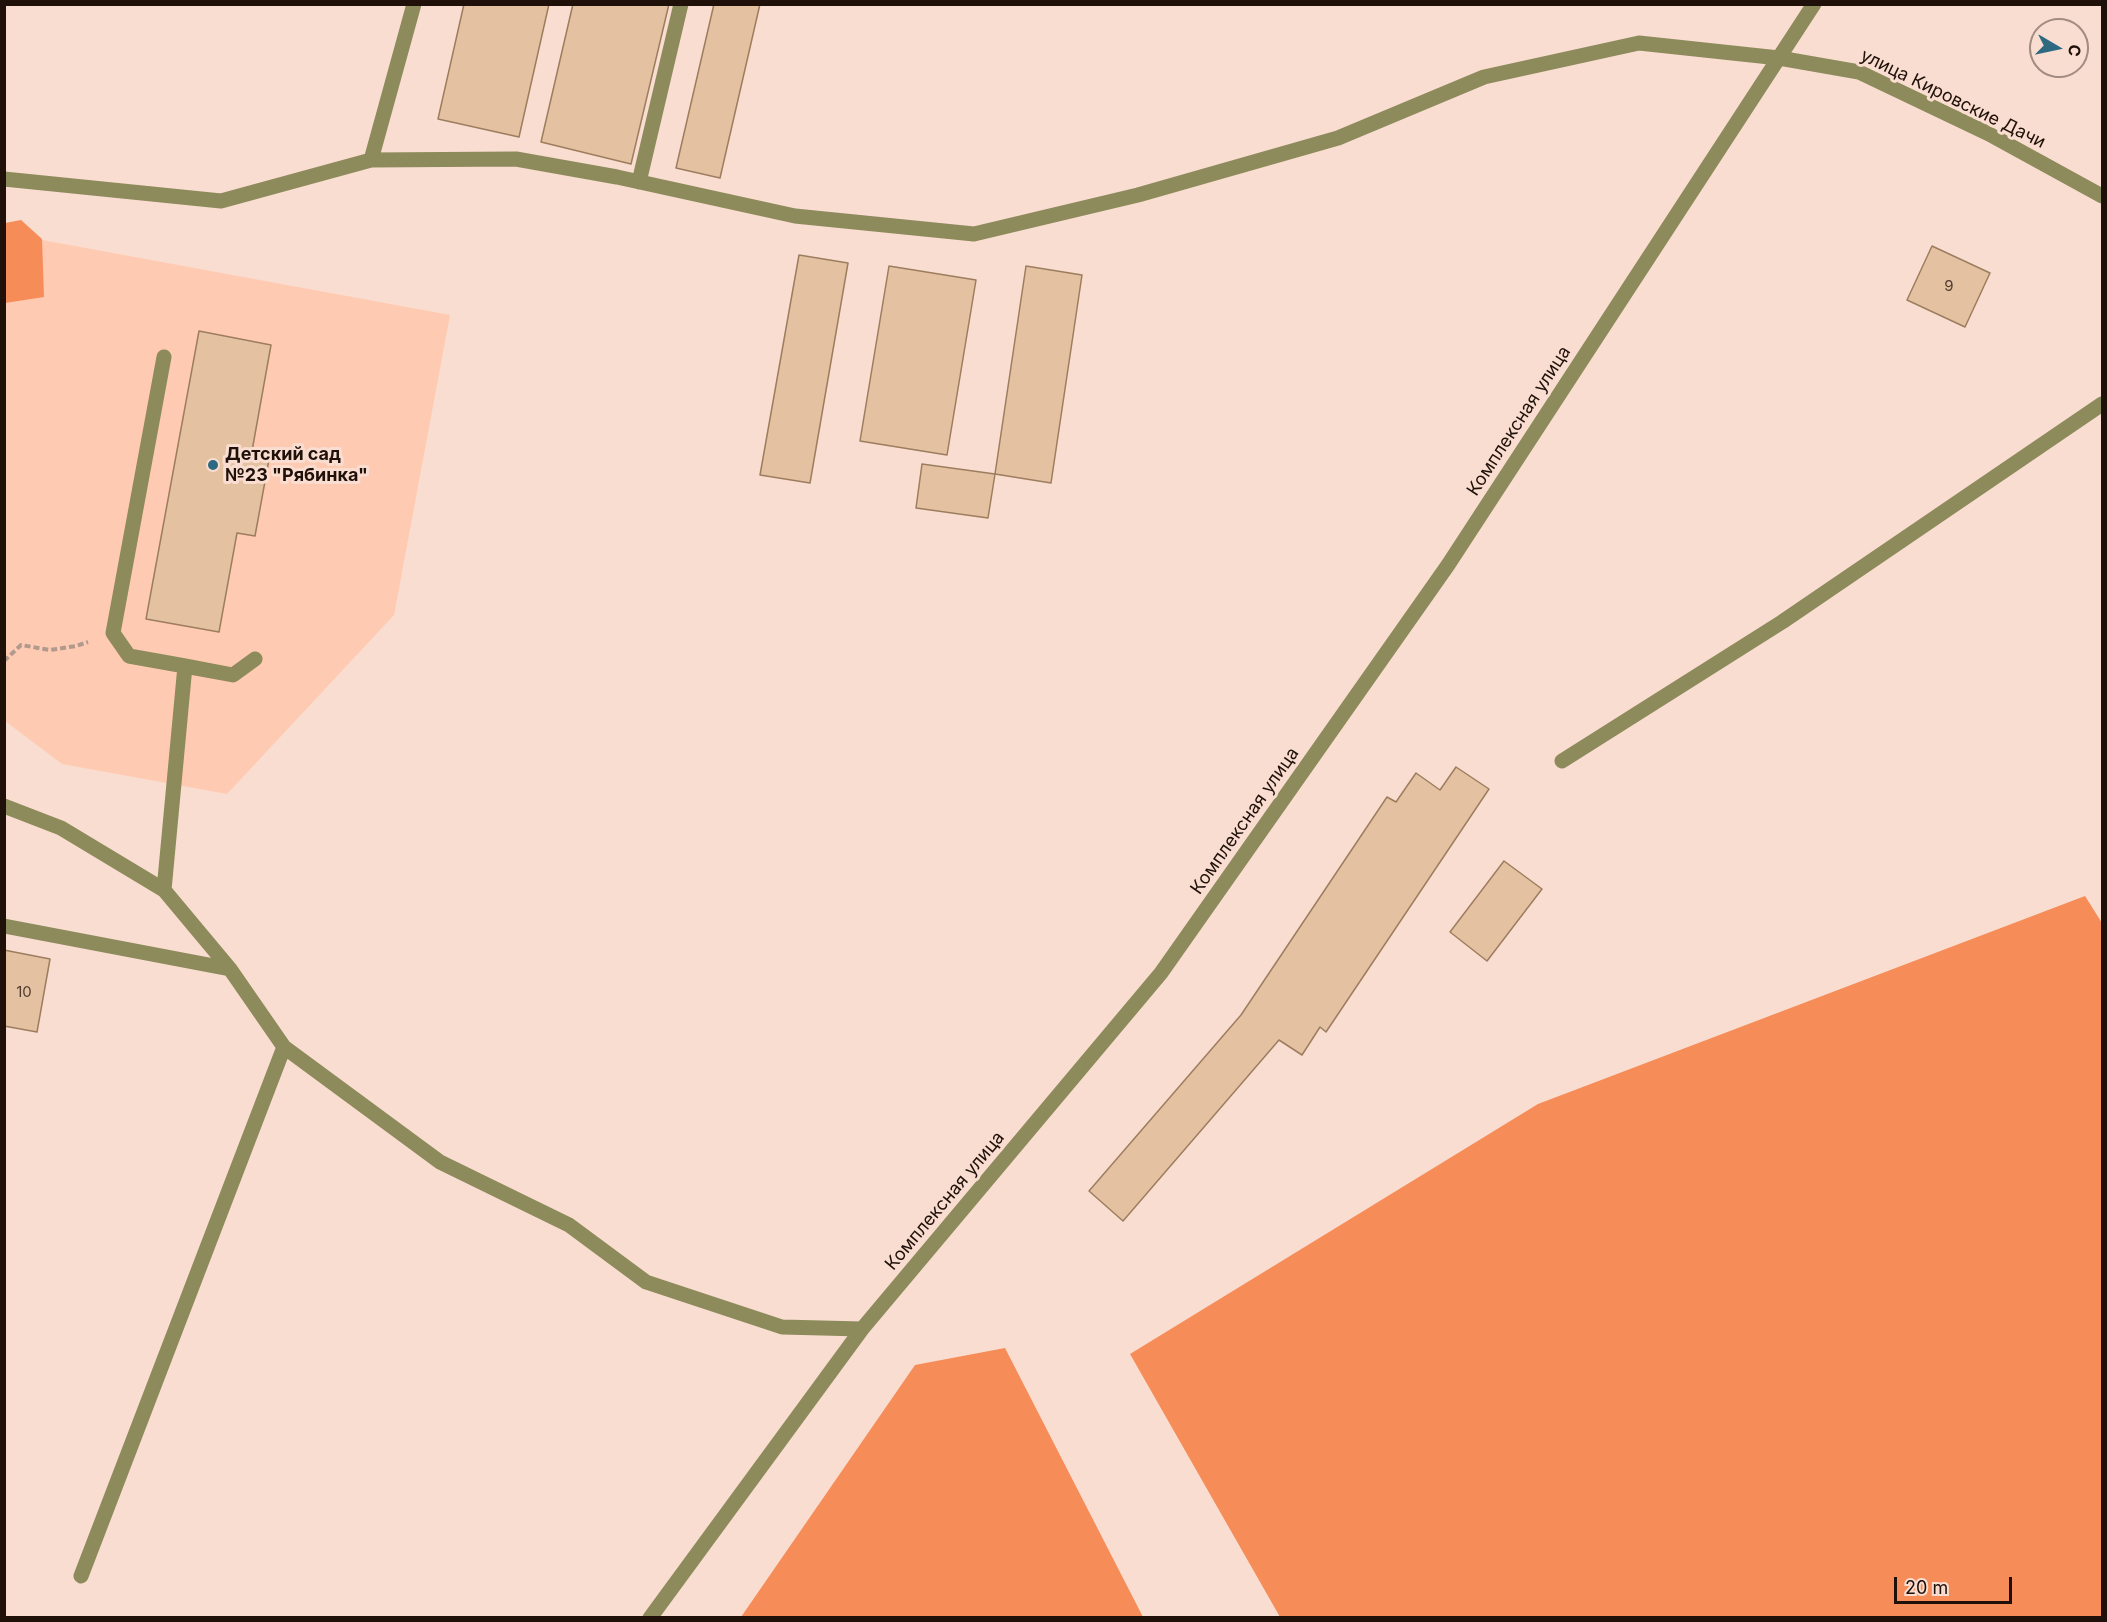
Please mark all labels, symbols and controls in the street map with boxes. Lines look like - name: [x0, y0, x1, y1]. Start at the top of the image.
- north arrow: [2029, 18, 2089, 78]
- text: С: [2064, 43, 2086, 58]
- street label: улица Кировские Дачи: [1857, 45, 2049, 153]
- house number: 9: [1944, 277, 1954, 295]
- street label: Комплексная улица: [1463, 342, 1575, 500]
- place label: Детский сад №23 "Рябинка": [225, 444, 368, 486]
- marker: Детский сад №23 "Рябинка": [206, 458, 220, 472]
- street label: Комплексная улица: [1186, 744, 1304, 898]
- house number: 10: [16, 983, 32, 1001]
- street label: Комплексная улица: [881, 1127, 1009, 1275]
- scale bar: [1897, 1565, 2016, 1603]
- text: 20 m: [1905, 1577, 1948, 1598]

